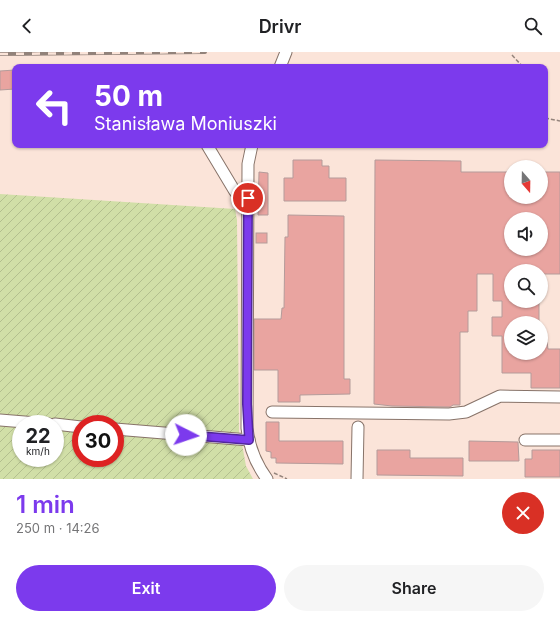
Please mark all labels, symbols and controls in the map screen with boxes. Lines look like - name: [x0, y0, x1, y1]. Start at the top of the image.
- icon: back: [16, 15, 38, 37]
- icon: search: [522, 15, 544, 37]
- text: Drivr: [259, 16, 301, 37]
- text: 50 m: [94, 79, 163, 113]
- icon: left: [28, 80, 80, 132]
- text: Stanisława Moniuszki: [94, 113, 277, 134]
- north arrow: [504, 160, 548, 204]
- map controls: [504, 160, 548, 360]
- pin: [231, 181, 265, 215]
- icon: arrive: [237, 187, 259, 209]
- button: sound: [504, 212, 548, 256]
- button: search: [504, 264, 548, 308]
- button: layers: [504, 316, 548, 360]
- position arrow: [165, 414, 207, 456]
- speed limit sign: 30: [72, 415, 124, 467]
- text: 22: [25, 424, 51, 448]
- text: km/h: [26, 445, 50, 457]
- text: 1 min: [16, 490, 75, 519]
- button: close: [502, 492, 544, 534]
- text: 250 m · 14:26: [16, 520, 100, 536]
- button: Exit: [16, 565, 276, 611]
- button: Share: [284, 565, 544, 611]

